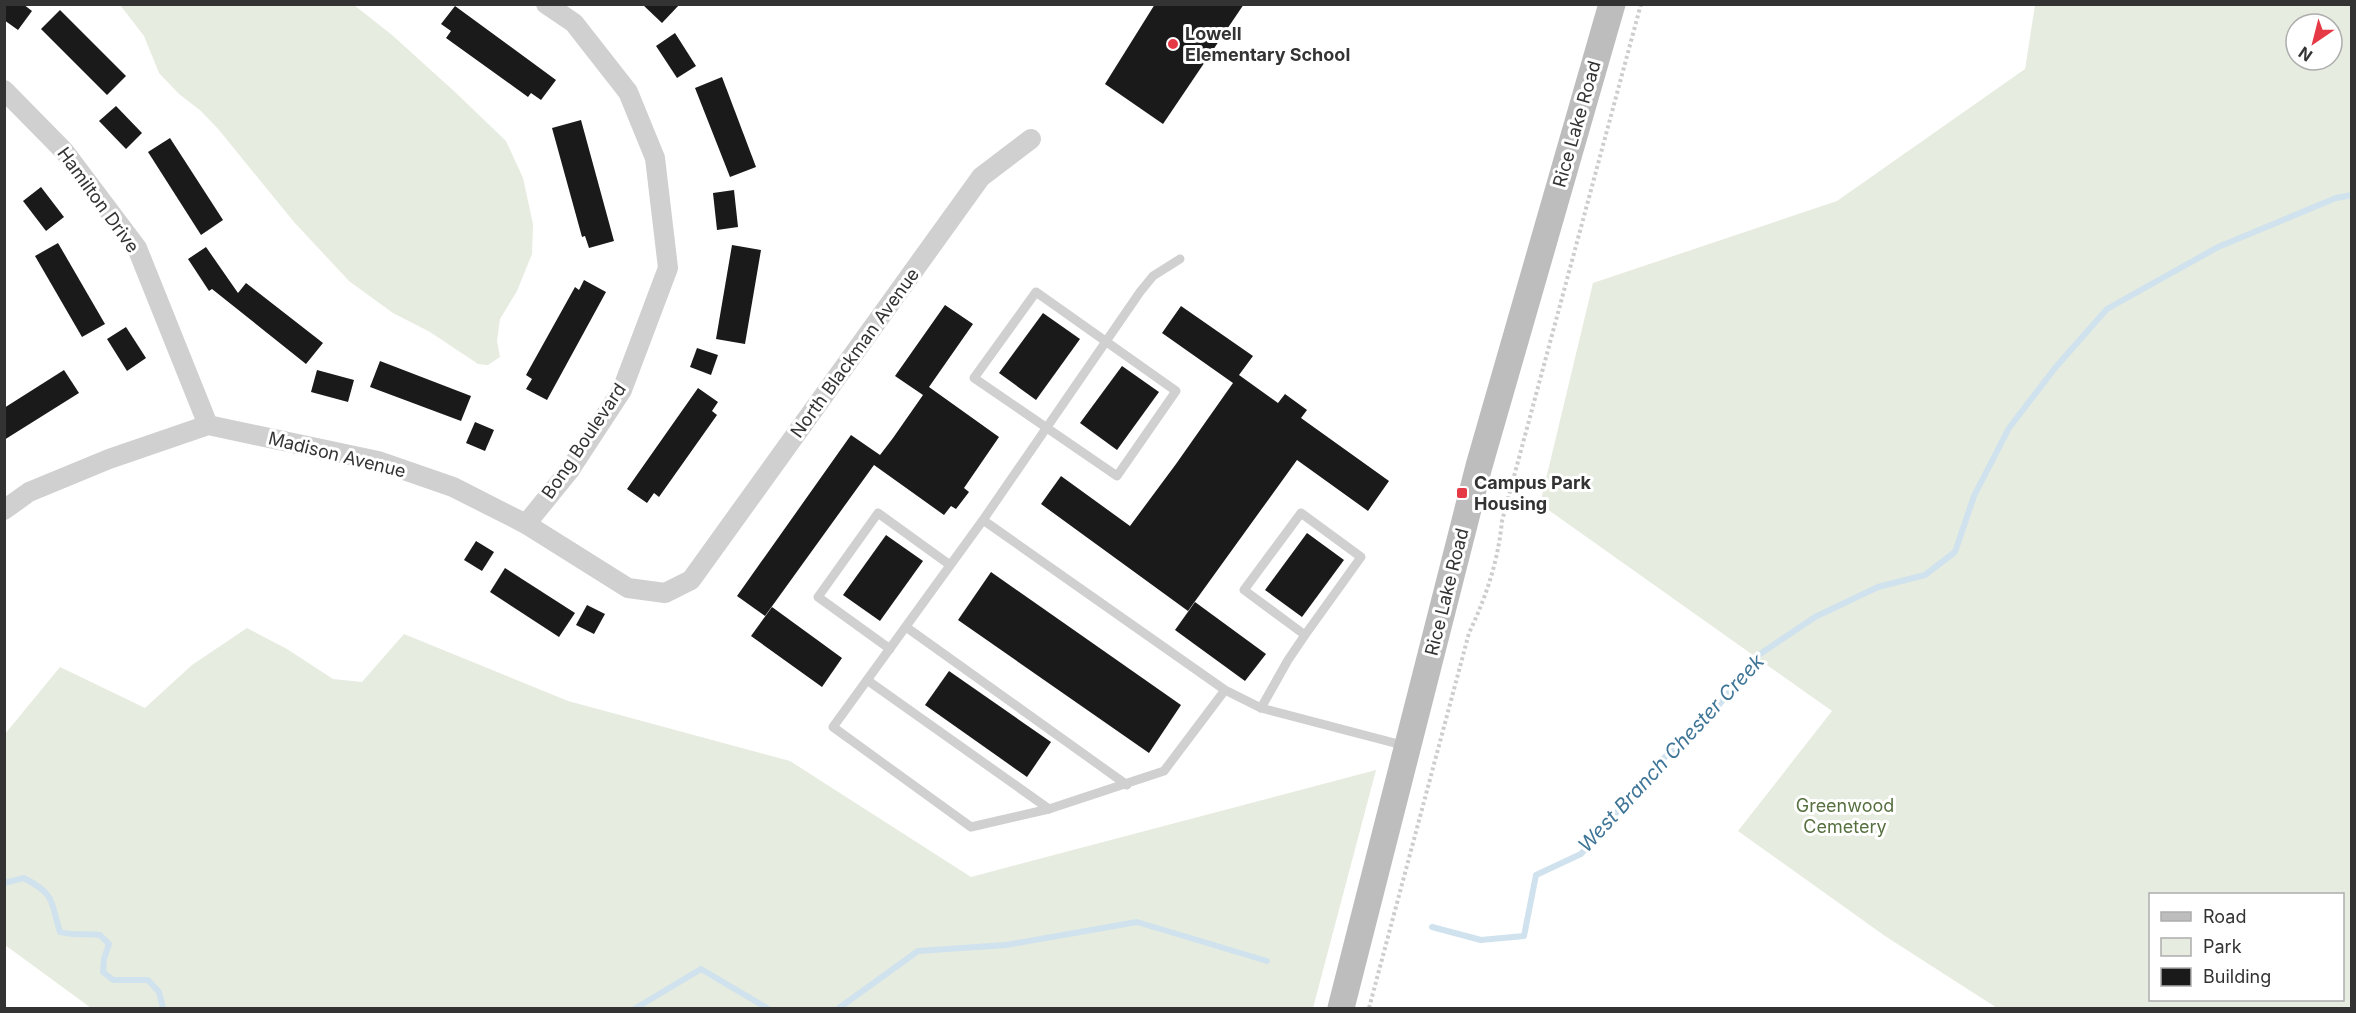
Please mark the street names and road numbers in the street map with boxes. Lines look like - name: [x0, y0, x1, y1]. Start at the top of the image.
- street label: Rice Lake Road: [1548, 58, 1605, 189]
- street label: Hamilton Drive: [53, 143, 144, 256]
- street label: North Blackman Avenue: [786, 264, 923, 441]
- street label: Bong Boulevard: [537, 379, 630, 502]
- street label: Madison Avenue: [266, 427, 408, 482]
- street label: Rice Lake Road: [1421, 526, 1472, 658]

